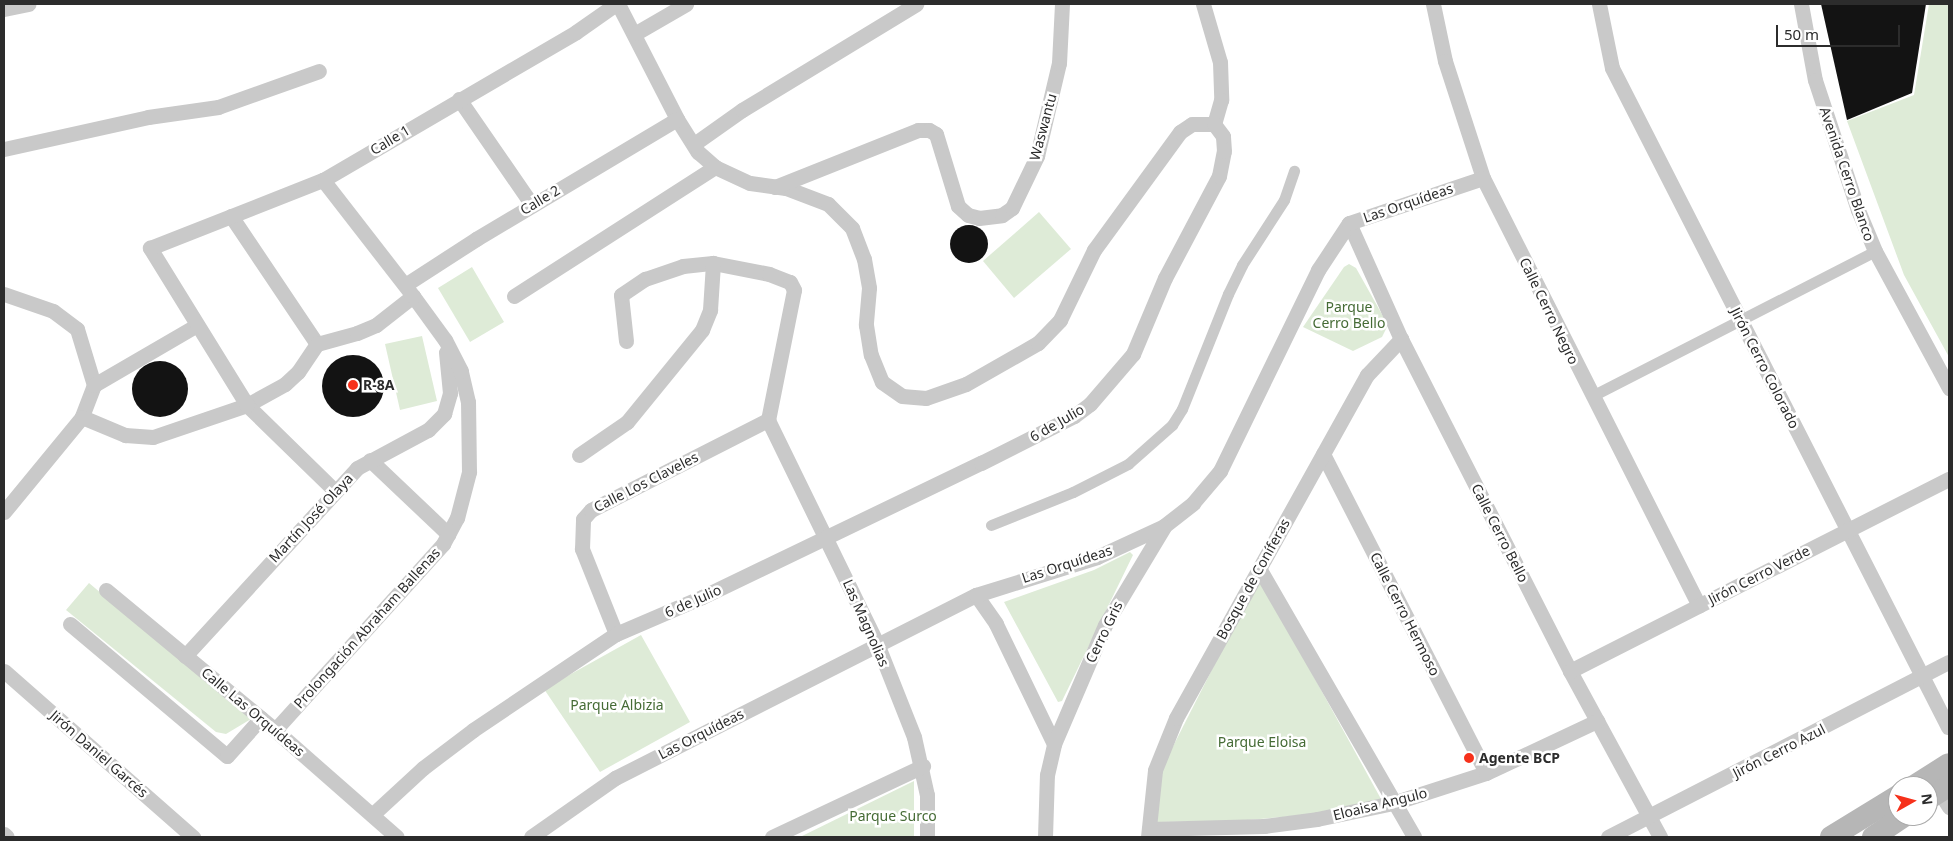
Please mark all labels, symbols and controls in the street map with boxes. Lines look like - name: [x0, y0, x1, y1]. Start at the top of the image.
- scale bar: [1778, 15, 1902, 47]
- text: 50 m: [1784, 24, 1819, 44]
- street label: Waswantu: [1026, 92, 1060, 162]
- street label: Avenida Cerro Blanco: [1816, 105, 1878, 243]
- street label: Calle 1: [367, 122, 413, 158]
- street label: Las Orquídeas: [1361, 180, 1455, 226]
- street label: Calle 2: [517, 182, 563, 218]
- street label: Calle Cerro Negro: [1516, 255, 1582, 367]
- park label: Parque Cerro Bello: [1313, 299, 1385, 332]
- street label: Jirón Cerro Colorado: [1727, 305, 1803, 431]
- place label: R-8A: [363, 377, 394, 393]
- marker: R-8A: [347, 379, 359, 391]
- street label: 6 de Julio: [1027, 401, 1087, 445]
- street label: Calle Los Claveles: [591, 448, 701, 516]
- street label: Martín José Olaya: [266, 470, 356, 566]
- street label: Calle Cerro Bello: [1468, 481, 1532, 585]
- street label: Bosque de Coníferas: [1213, 516, 1293, 642]
- street label: Las Orquídeas: [1020, 542, 1114, 586]
- street label: Jirón Cerro Verde: [1705, 542, 1813, 608]
- street label: Prolongación Abraham Ballenas: [290, 544, 444, 712]
- street label: Calle Cerro Hermoso: [1367, 549, 1443, 679]
- street label: Las Magnolias: [839, 577, 893, 669]
- street label: 6 de Julio: [662, 581, 724, 621]
- street label: Cerro Gris: [1082, 598, 1126, 666]
- street label: Calle Las Orquídeas: [198, 664, 308, 760]
- park label: Parque Albizia: [570, 697, 664, 713]
- street label: Las Orquídeas: [655, 705, 747, 763]
- street label: Jirón Daniel Garcés: [47, 707, 151, 801]
- street label: Jirón Cerro Azul: [1730, 720, 1828, 782]
- park label: Parque Eloisa: [1218, 734, 1306, 750]
- place label: Agente BCP: [1479, 750, 1560, 766]
- marker: Agente BCP: [1463, 752, 1475, 764]
- north arrow: [1888, 776, 1938, 826]
- street label: Eloaisa Angulo: [1331, 784, 1429, 824]
- text: N: [1917, 792, 1938, 806]
- park label: Parque Surco: [849, 808, 937, 824]

